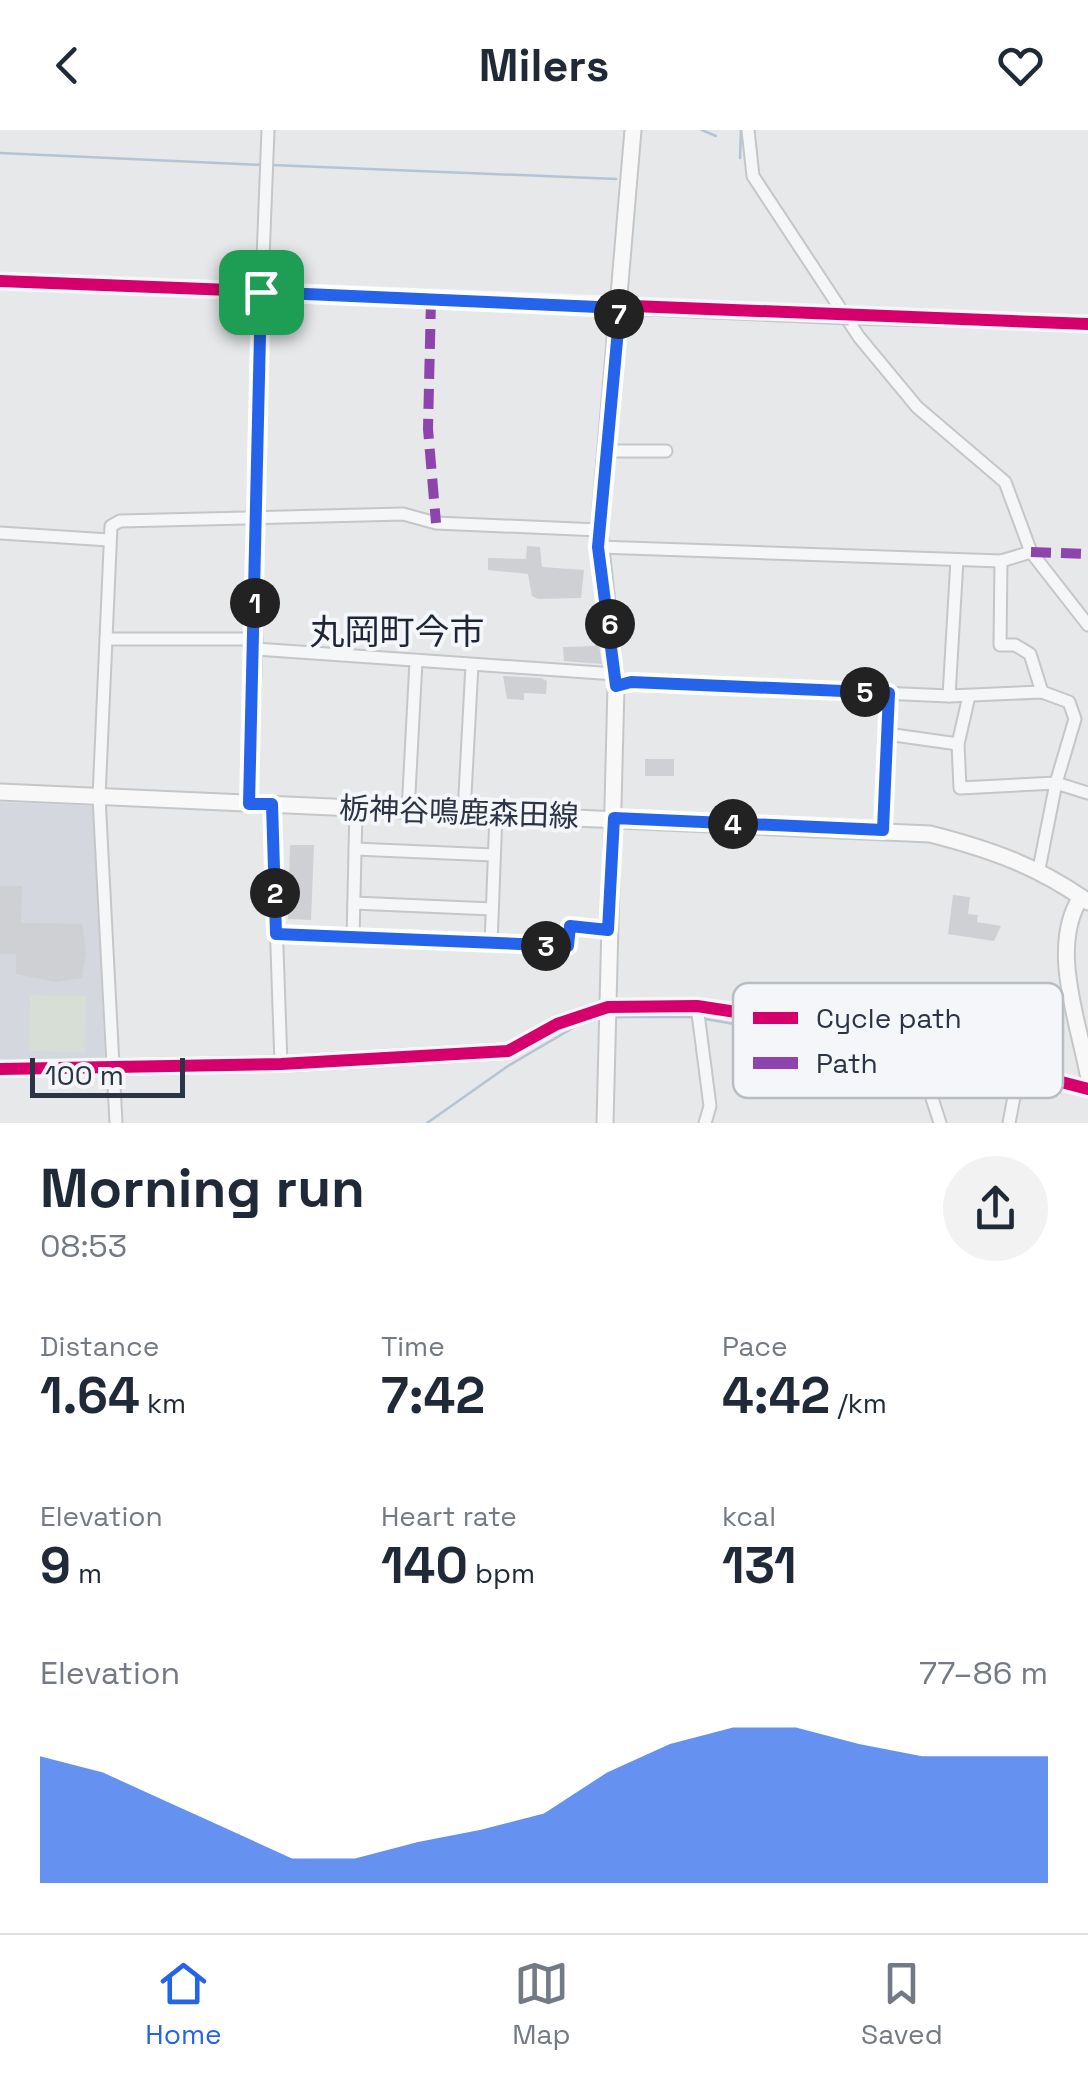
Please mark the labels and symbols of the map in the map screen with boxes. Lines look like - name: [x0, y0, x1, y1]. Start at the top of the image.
- pin: [219, 250, 304, 335]
- pin: 7: [594, 289, 644, 339]
- pin: 1: [230, 578, 280, 628]
- pin: 6: [585, 599, 635, 649]
- district label: 丸岡町今市: [309, 610, 485, 654]
- pin: 5: [840, 667, 890, 717]
- street label: 栃神谷鳴鹿森田線: [338, 788, 580, 836]
- pin: 4: [708, 799, 758, 849]
- pin: 2: [250, 868, 300, 918]
- pin: 3: [521, 921, 571, 971]
- legend: [733, 983, 1063, 1098]
- text: Cycle path: [816, 1000, 962, 1036]
- text: Path: [816, 1045, 878, 1081]
- scale bar: [30, 1053, 185, 1098]

